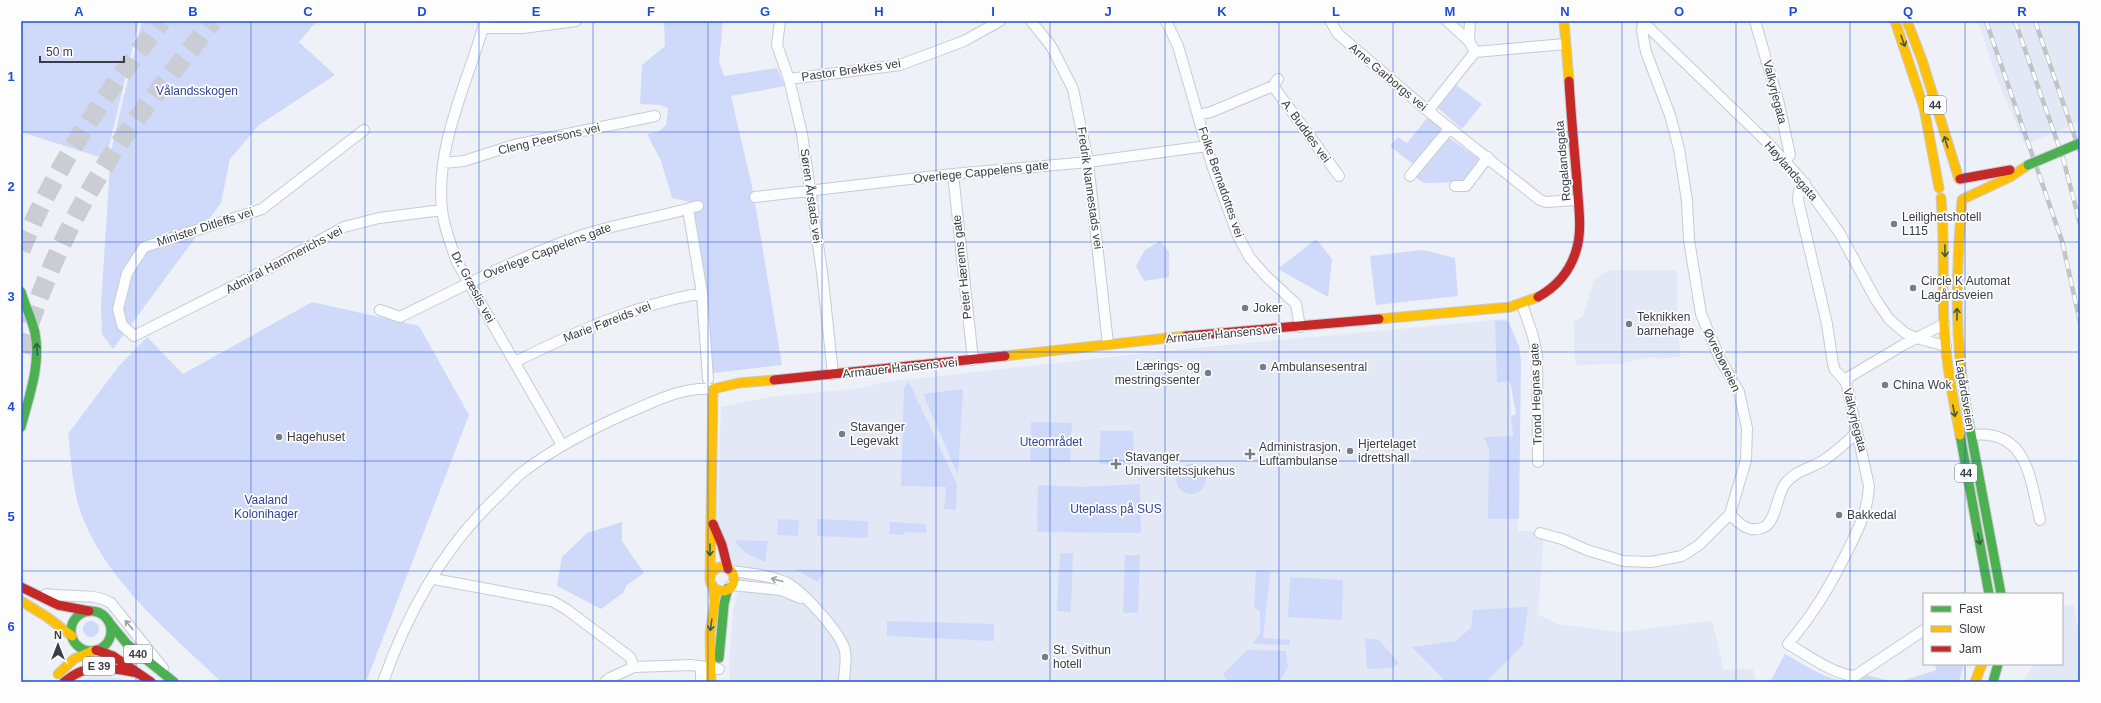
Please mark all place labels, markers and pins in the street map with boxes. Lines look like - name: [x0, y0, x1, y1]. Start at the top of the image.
- place label: Leilighetshotell L115: [1902, 210, 1981, 238]
- marker: Leilighetshotell L115: [1889, 219, 1899, 229]
- place label: Circle K Automat Lagårdsveien: [1921, 274, 2011, 302]
- marker: Circle K Automat Lagårdsveien: [1908, 283, 1918, 293]
- place label: Joker: [1253, 301, 1282, 315]
- marker: Joker: [1240, 303, 1250, 313]
- place label: Teknikken barnehage: [1637, 310, 1695, 338]
- marker: Teknikken barnehage: [1624, 319, 1634, 329]
- place label: Lærings- og mestringssenter: [1115, 359, 1200, 387]
- place label: Ambulansesentral: [1271, 360, 1367, 374]
- marker: Ambulansesentral: [1258, 362, 1268, 372]
- marker: Lærings- og mestringssenter: [1203, 368, 1213, 378]
- place label: China Wok: [1893, 378, 1952, 392]
- marker: China Wok: [1880, 380, 1890, 390]
- place label: Stavanger Legevakt: [850, 420, 905, 448]
- marker: Stavanger Legevakt: [837, 429, 847, 439]
- place label: Hagehuset: [287, 430, 346, 444]
- marker: Hagehuset: [274, 432, 284, 442]
- place label: Hjertelaget idrettshall: [1358, 437, 1417, 465]
- place label: Administrasjon, Luftambulanse: [1259, 440, 1341, 468]
- marker: Hjertelaget idrettshall: [1345, 446, 1355, 456]
- marker: Administrasjon, Luftambulanse: [1244, 448, 1256, 460]
- place label: Stavanger Universitetssjukehus: [1125, 450, 1235, 478]
- marker: Stavanger Universitetssjukehus: [1110, 458, 1122, 470]
- place label: Bakkedal: [1847, 508, 1896, 522]
- marker: Bakkedal: [1834, 510, 1844, 520]
- place label: St. Svithun hotell: [1053, 643, 1111, 671]
- marker: St. Svithun hotell: [1040, 652, 1050, 662]

